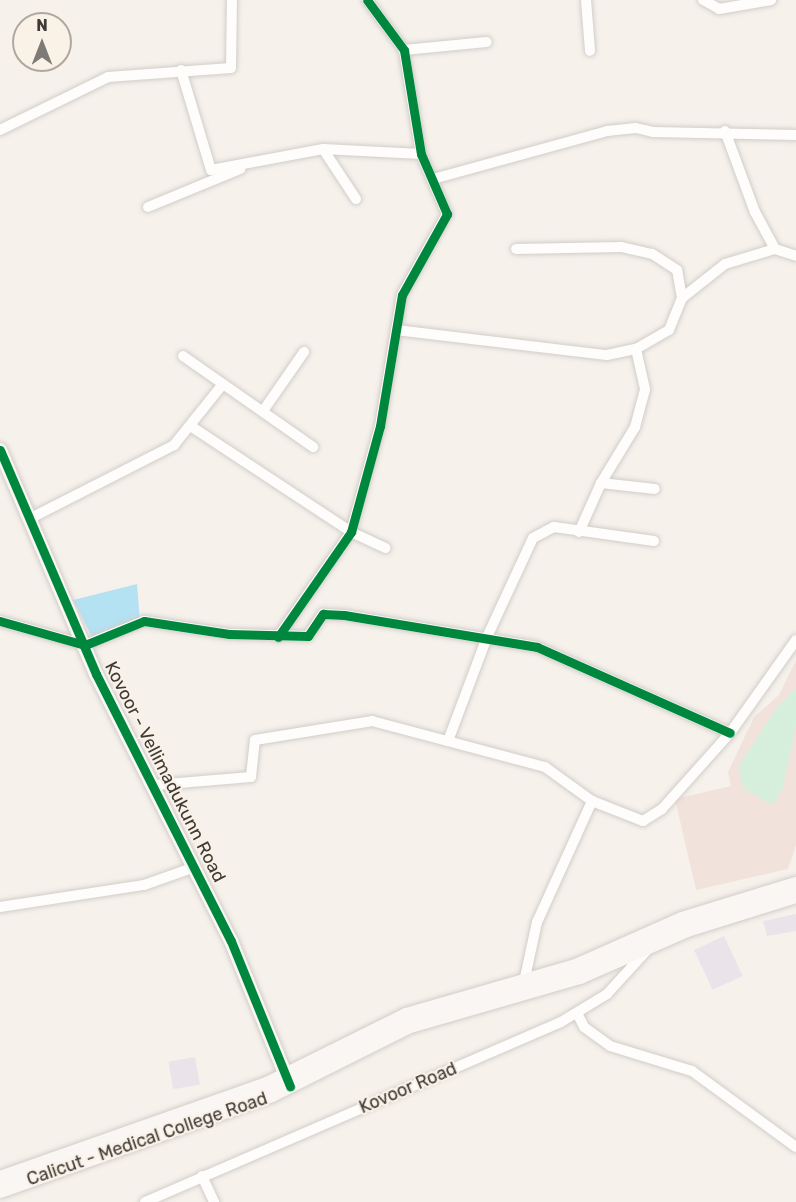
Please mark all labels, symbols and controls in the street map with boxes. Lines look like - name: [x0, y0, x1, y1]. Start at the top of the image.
- north arrow: [12, 12, 72, 72]
- text: N: [36, 16, 48, 35]
- street label: Kovoor - Vellimadukunn Road: [100, 658, 230, 886]
- street label: Kovoor Road: [356, 1058, 460, 1118]
- street label: Calicut - Medical College Road: [24, 1088, 270, 1190]

